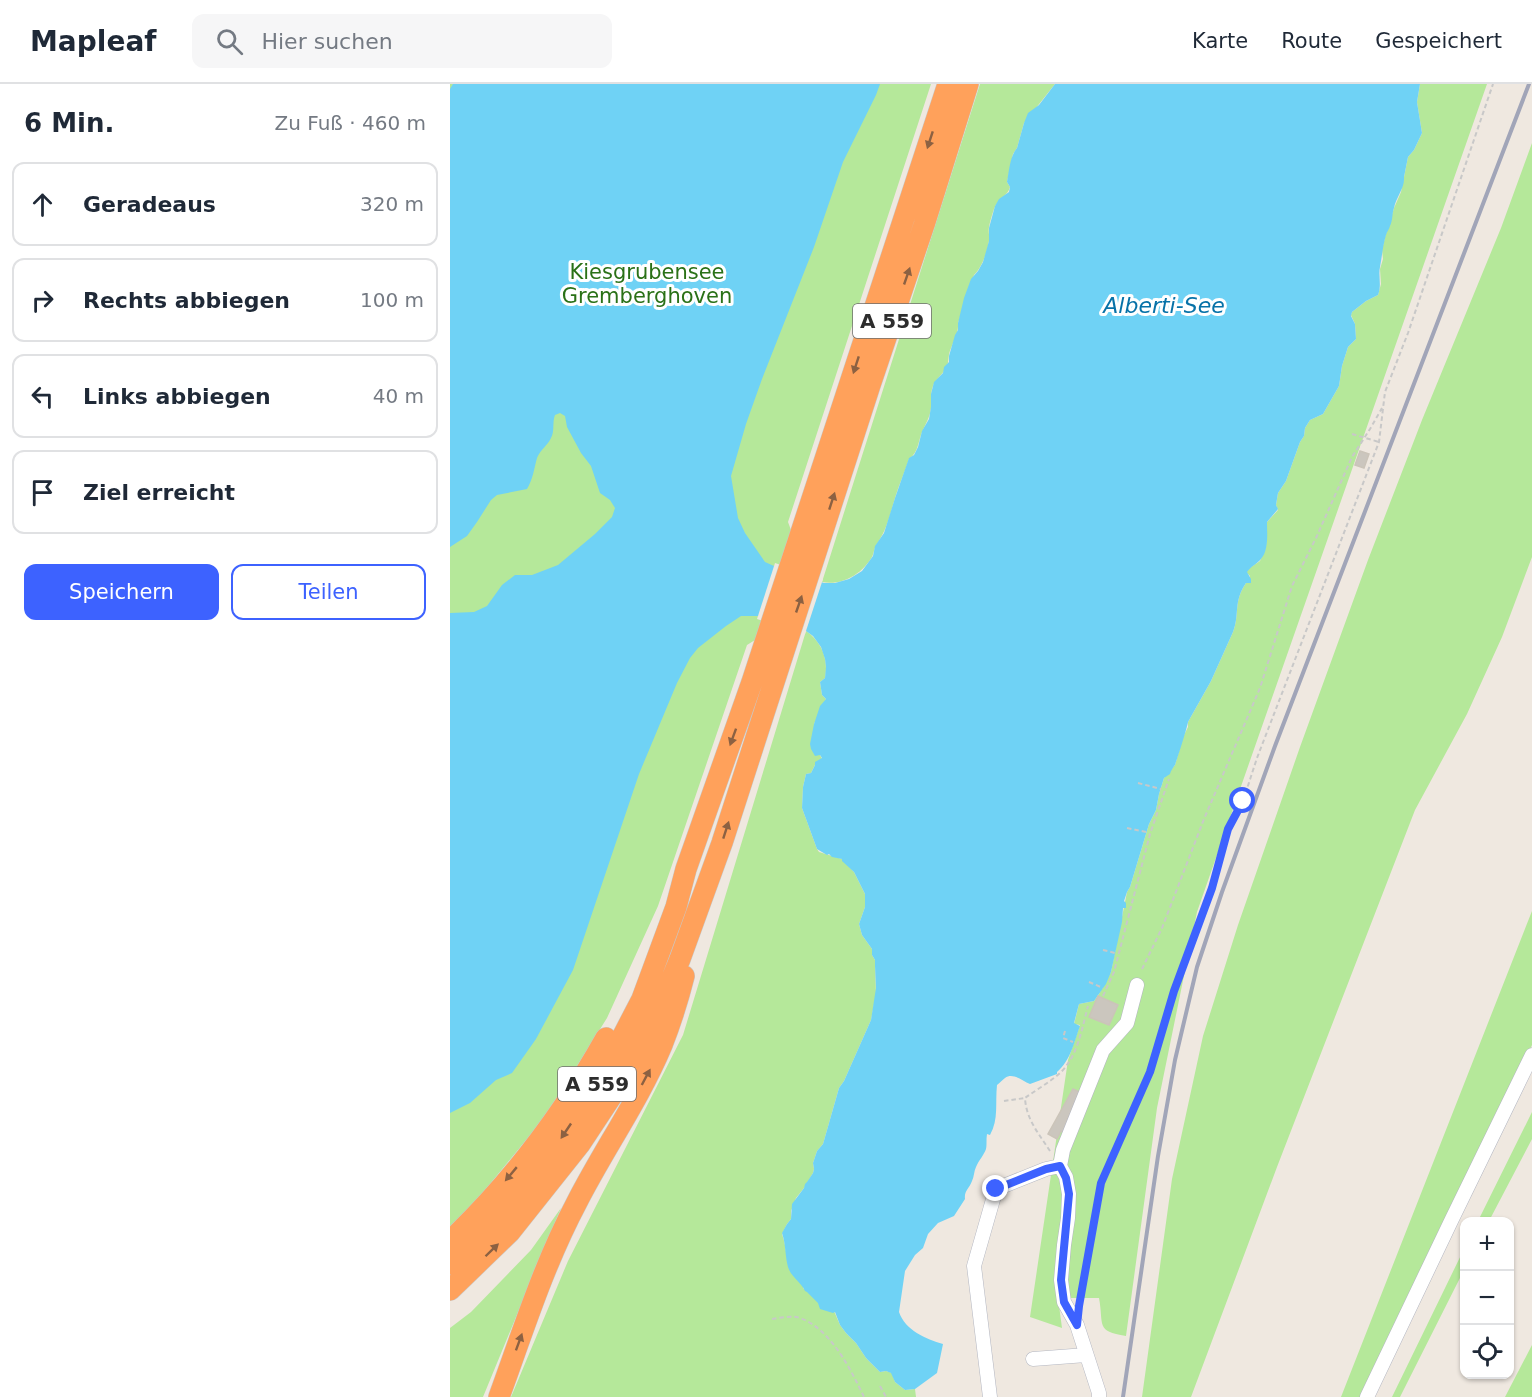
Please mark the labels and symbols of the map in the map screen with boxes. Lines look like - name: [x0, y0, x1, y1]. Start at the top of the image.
- one-way arrow: [925, 131, 935, 149]
- park label: Kiesgrubensee Gremberghoven: [562, 260, 732, 308]
- one-way arrow: [902, 267, 912, 285]
- water label: Alberti-See: [1101, 293, 1225, 318]
- road number: A 559: [853, 304, 931, 338]
- one-way arrow: [851, 356, 860, 374]
- one-way arrow: [828, 492, 838, 510]
- one-way arrow: [795, 594, 804, 612]
- one-way arrow: [727, 728, 737, 746]
- route start: [1229, 787, 1255, 813]
- one-way arrow: [722, 821, 731, 839]
- road number: A 559: [558, 1067, 636, 1101]
- one-way arrow: [641, 1069, 651, 1086]
- one-way arrow: [560, 1123, 571, 1139]
- one-way arrow: [505, 1166, 518, 1182]
- route end: [982, 1175, 1008, 1201]
- one-way arrow: [484, 1243, 498, 1257]
- one-way arrow: [514, 1333, 524, 1351]

